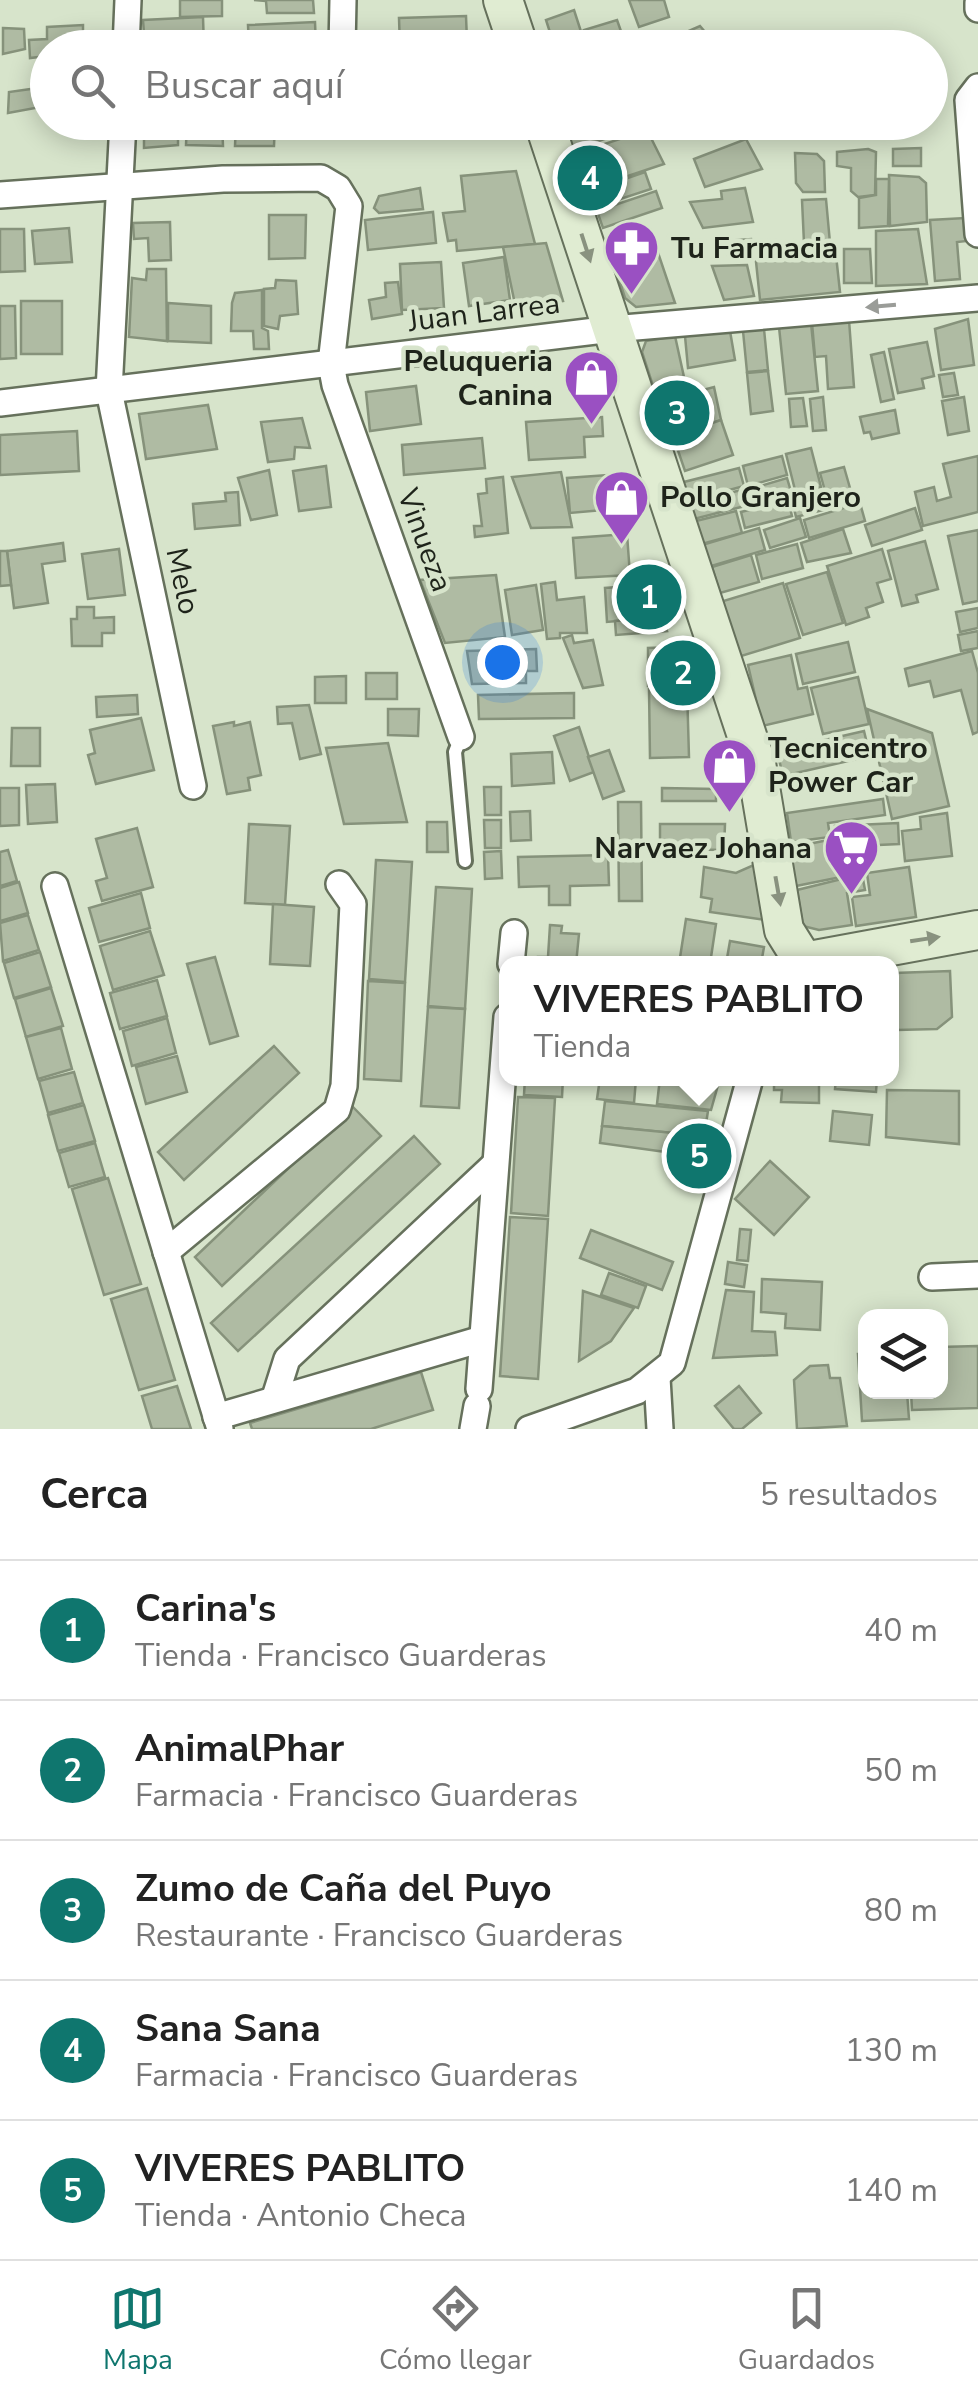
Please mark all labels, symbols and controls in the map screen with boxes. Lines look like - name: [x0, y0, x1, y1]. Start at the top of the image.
- search box: [30, 30, 948, 140]
- icon: search: [65, 58, 120, 113]
- text: Buscar aquí: [145, 60, 344, 111]
- pin: 4: [558, 140, 622, 216]
- pharmacy icon: Tu Farmacia: [602, 218, 662, 297]
- place label: Tu Farmacia: [671, 228, 838, 269]
- one-way arrow: [579, 234, 594, 264]
- street label: Juan Larrea: [405, 283, 562, 342]
- one-way arrow: [864, 299, 896, 315]
- place label: Peluqueria Canina: [404, 341, 553, 416]
- shop icon: Peluqueria Canina: [562, 348, 622, 427]
- pin: 3: [644, 376, 710, 450]
- shop icon: Pollo Granjero: [591, 467, 651, 546]
- place label: Pollo Granjero: [660, 477, 861, 518]
- street label: Vinueza: [387, 482, 462, 597]
- street label: Melo: [155, 544, 210, 618]
- pin: 1: [616, 560, 682, 634]
- pin: 2: [650, 636, 716, 710]
- your location: [477, 637, 528, 688]
- place label: Tecnicentro Power Car: [768, 728, 928, 803]
- shop icon: Tecnicentro Power Car: [699, 735, 759, 814]
- supermarket icon: Narvaez Johana: [821, 818, 881, 897]
- place label: Narvaez Johana: [594, 828, 812, 869]
- one-way arrow: [771, 876, 786, 907]
- one-way arrow: [910, 931, 941, 946]
- popup: [499, 956, 899, 1086]
- text: VIVERES PABLITO: [534, 974, 864, 1025]
- text: Tienda: [534, 1025, 631, 1068]
- pin: 5: [666, 1118, 732, 1194]
- map controls: [858, 1309, 948, 1399]
- button: layers: [858, 1309, 948, 1399]
- text: Cerca: [40, 1466, 149, 1523]
- text: 5 resultados: [760, 1473, 938, 1516]
- text: Carina's: [135, 1583, 276, 1634]
- text: 1: [63, 1609, 82, 1652]
- text: 40 m: [864, 1609, 938, 1652]
- text: Tienda · Francisco Guarderas: [135, 1634, 547, 1677]
- text: AnimalPhar: [135, 1723, 344, 1774]
- text: 2: [63, 1749, 82, 1792]
- text: 50 m: [864, 1749, 938, 1792]
- text: Farmacia · Francisco Guarderas: [135, 1774, 578, 1817]
- text: Zumo de Caña del Puyo: [135, 1863, 552, 1914]
- text: 3: [63, 1889, 82, 1932]
- text: 80 m: [864, 1889, 938, 1932]
- text: Restaurante · Francisco Guarderas: [135, 1914, 623, 1957]
- text: Sana Sana: [135, 2003, 321, 2054]
- text: 4: [63, 2029, 82, 2072]
- text: 130 m: [845, 2029, 938, 2072]
- text: Farmacia · Francisco Guarderas: [135, 2054, 578, 2097]
- text: VIVERES PABLITO: [135, 2143, 465, 2194]
- text: 5: [63, 2169, 82, 2212]
- text: 140 m: [845, 2169, 938, 2212]
- text: Tienda · Antonio Checa: [135, 2194, 467, 2237]
- tab: Mapa: [103, 2281, 173, 2379]
- tab: Cómo llegar: [379, 2281, 532, 2379]
- tab: Guardados: [738, 2281, 875, 2379]

